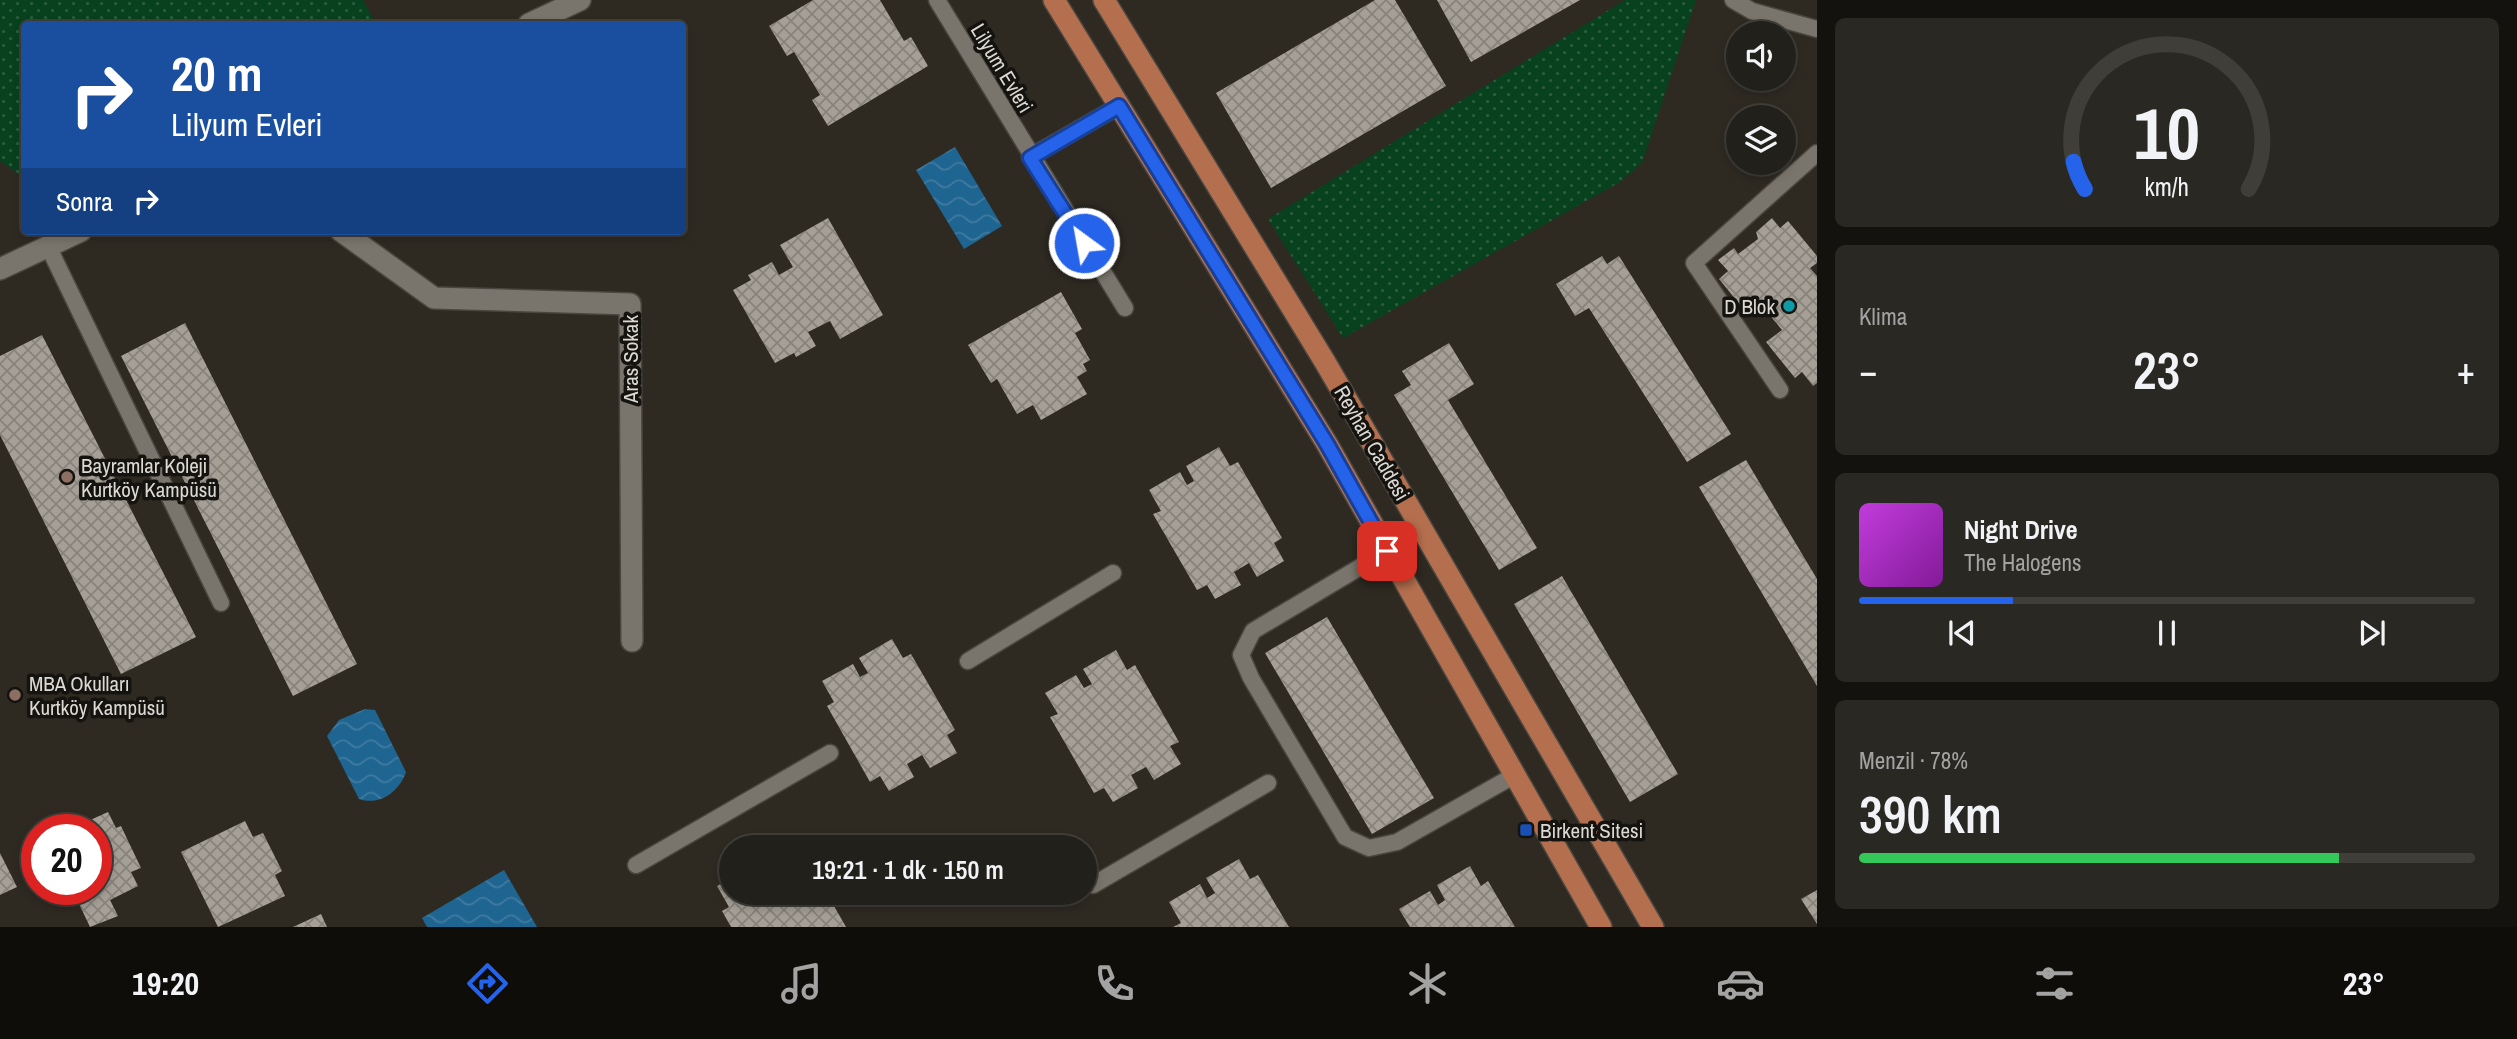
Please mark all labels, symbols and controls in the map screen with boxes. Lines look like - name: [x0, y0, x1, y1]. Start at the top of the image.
- street label: Lilyum Evleri: [964, 18, 1040, 118]
- map controls: [1726, 21, 1796, 175]
- button: sound: [1726, 21, 1796, 91]
- text: 20 m: [171, 40, 263, 106]
- icon: right: [56, 49, 147, 140]
- text: 10: [2134, 84, 2200, 182]
- text: Lilyum Evleri: [171, 103, 323, 146]
- button: layers: [1726, 105, 1796, 175]
- text: km/h: [2145, 169, 2189, 203]
- icon: right: [127, 182, 165, 220]
- text: Sonra: [56, 184, 113, 219]
- position arrow: [1047, 206, 1121, 280]
- place label: D Blok: [1724, 292, 1775, 321]
- marker: D Blok: [1781, 298, 1797, 314]
- text: Klima: [1859, 301, 1907, 332]
- street label: Aras Sokak: [616, 315, 645, 404]
- text: 23°: [2133, 335, 2201, 405]
- text: −: [1859, 345, 1877, 396]
- text: +: [2457, 345, 2475, 396]
- street label: Reyhan Caddesi: [1327, 380, 1417, 506]
- place label: Bayramlar Koleji Kurtköy Kampüsü: [81, 451, 217, 504]
- marker: Bayramlar Koleji Kurtköy Kampüsü: [59, 469, 75, 485]
- text: Night Drive: [1964, 512, 2078, 547]
- pin: [1357, 521, 1417, 581]
- icon: arrive: [1368, 532, 1406, 570]
- text: The Halogens: [1964, 547, 2081, 578]
- icon: previous: [1943, 614, 1981, 652]
- icon: pause: [2148, 614, 2186, 652]
- icon: next: [2353, 614, 2391, 652]
- place label: MBA Okulları Kurtköy Kampüsü: [29, 669, 165, 722]
- marker: MBA Okulları Kurtköy Kampüsü: [7, 687, 23, 703]
- text: Menzil · 78%: [1859, 745, 1968, 776]
- text: 390 km: [1859, 779, 2002, 849]
- speed limit sign: 20: [21, 814, 112, 905]
- place label: Birkent Sitesi: [1540, 816, 1643, 845]
- marker: Birkent Sitesi: [1518, 822, 1534, 838]
- text: 19:21 · 1 dk · 150 m: [812, 852, 1004, 887]
- icon: directions: [463, 959, 512, 1008]
- icon: music: [777, 959, 826, 1008]
- icon: phone: [1090, 959, 1139, 1008]
- icon: climate: [1403, 959, 1452, 1008]
- icon: car: [1716, 959, 1765, 1008]
- icon: filters: [2030, 959, 2079, 1008]
- text: 19:20: [132, 962, 199, 1005]
- text: 23°: [2343, 962, 2385, 1005]

